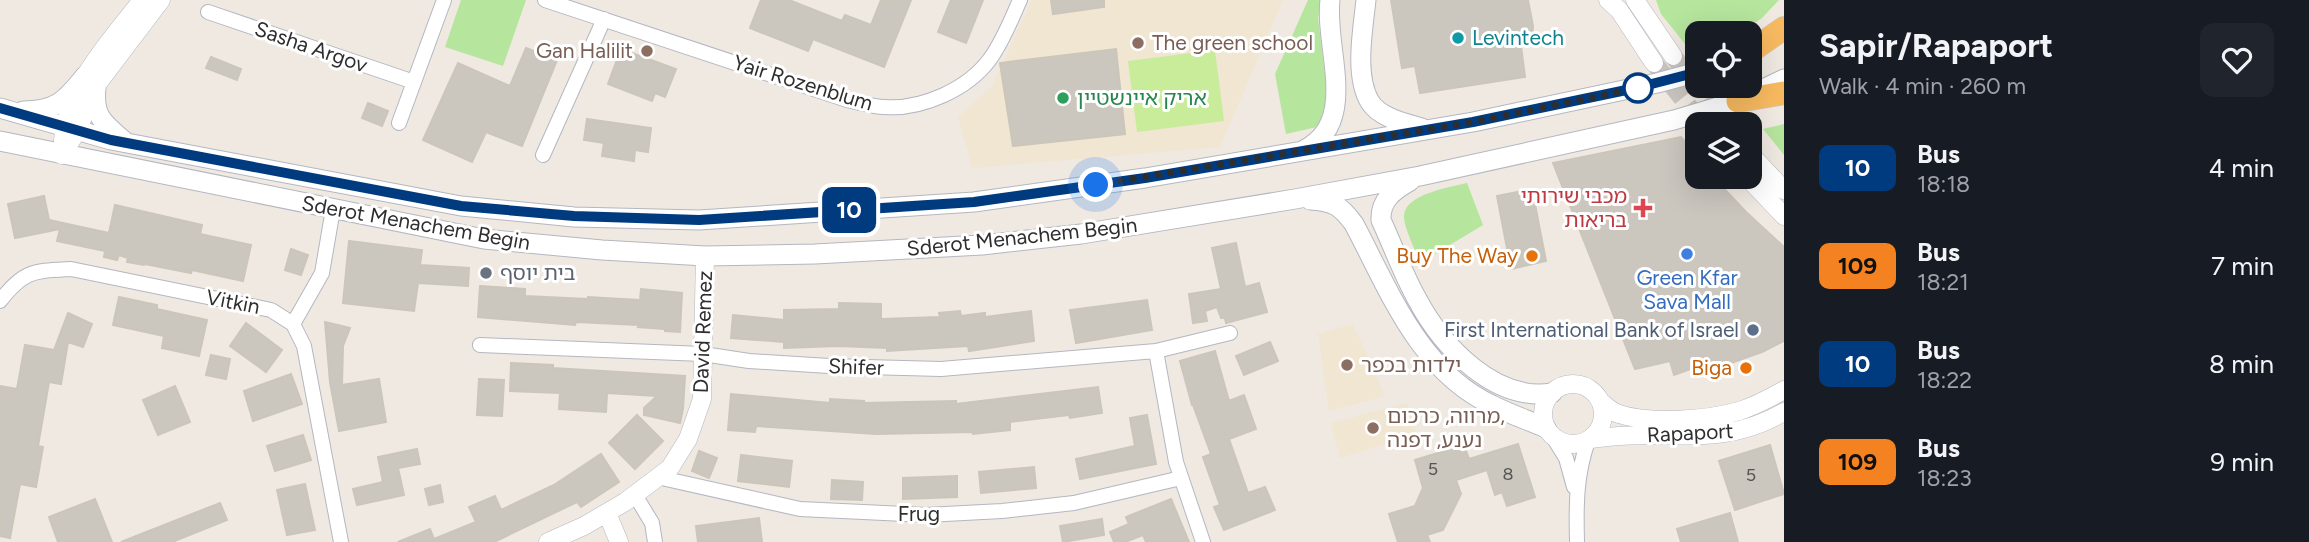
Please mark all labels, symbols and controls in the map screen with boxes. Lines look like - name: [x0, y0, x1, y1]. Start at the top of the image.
- street label: Sasha Argov: [252, 16, 371, 77]
- map controls: [1685, 21, 1762, 189]
- button: locate: [1685, 21, 1762, 98]
- button: heart: [2200, 23, 2274, 97]
- place label: Levintech: [1472, 25, 1564, 50]
- text: Sapir/Rapaport: [1819, 26, 2053, 65]
- place label: The green school: [1152, 30, 1313, 55]
- marker: Levintech: [1450, 30, 1466, 46]
- marker: The green school: [1130, 35, 1146, 51]
- place label: Gan Halilit: [536, 38, 633, 63]
- marker: Gan Halilit: [639, 43, 655, 59]
- street label: Yair Rozenblum: [730, 49, 876, 116]
- text: Walk · 4 min · 260 m: [1819, 72, 2026, 100]
- unlabelled marker: [1623, 73, 1653, 103]
- place label: אריק איינשטיין: [1077, 85, 1207, 110]
- marker: אריק איינשטיין: [1055, 90, 1071, 106]
- button: layers: [1685, 112, 1762, 189]
- text: Bus: [1917, 138, 1960, 170]
- text: 4 min: [2209, 152, 2274, 184]
- text: 10: [1845, 153, 1870, 182]
- your location: [1078, 167, 1113, 202]
- text: 18:18: [1917, 170, 1970, 198]
- place label: מכבי שירותי בריאות: [1521, 183, 1627, 232]
- line badge: 10: [818, 187, 880, 233]
- street label: Sderot Menachem Begin: [300, 190, 532, 255]
- text: 10: [836, 195, 862, 224]
- marker: מכבי שירותי בריאות: [1633, 198, 1653, 218]
- street label: Sderot Menachem Begin: [906, 212, 1138, 261]
- text: Bus: [1917, 236, 1960, 268]
- place label: Buy The Way: [1396, 243, 1518, 268]
- marker: Green Kfar Sava Mall: [1679, 246, 1695, 262]
- marker: Buy The Way: [1524, 248, 1540, 264]
- text: 7 min: [2211, 250, 2274, 282]
- text: 109: [1838, 251, 1877, 280]
- place label: בית יוסף: [500, 260, 576, 285]
- marker: בית יוסף: [478, 265, 494, 281]
- place label: Green Kfar Sava Mall: [1636, 265, 1738, 314]
- text: 18:21: [1917, 268, 1969, 296]
- street label: David Remez: [688, 270, 717, 394]
- street label: Vitkin: [204, 284, 262, 319]
- place label: First International Bank of Israel: [1444, 317, 1739, 342]
- marker: First International Bank of Israel: [1745, 322, 1761, 338]
- text: Bus: [1917, 334, 1960, 366]
- text: 8 min: [2209, 348, 2274, 380]
- text: 10: [1845, 349, 1870, 378]
- place label: ילדות בכפר: [1361, 352, 1461, 377]
- street label: Shifer: [828, 353, 884, 380]
- place label: Biga: [1691, 355, 1732, 380]
- marker: ילדות בכפר: [1339, 357, 1355, 373]
- marker: Biga: [1738, 360, 1754, 376]
- text: 18:22: [1917, 366, 1972, 394]
- place label: מרווה, כרכום, נענע, דפנה: [1387, 403, 1505, 452]
- street label: Rapaport: [1646, 418, 1734, 447]
- marker: מרווה, כרכום, נענע, דפנה: [1365, 420, 1381, 436]
- text: Bus: [1917, 432, 1960, 464]
- text: 9 min: [2210, 446, 2274, 478]
- text: 109: [1838, 447, 1877, 476]
- house number: 5: [1428, 458, 1438, 480]
- house number: 8: [1502, 463, 1514, 485]
- house number: 5: [1746, 464, 1756, 486]
- text: 18:23: [1917, 464, 1972, 492]
- street label: Frug: [898, 501, 940, 526]

